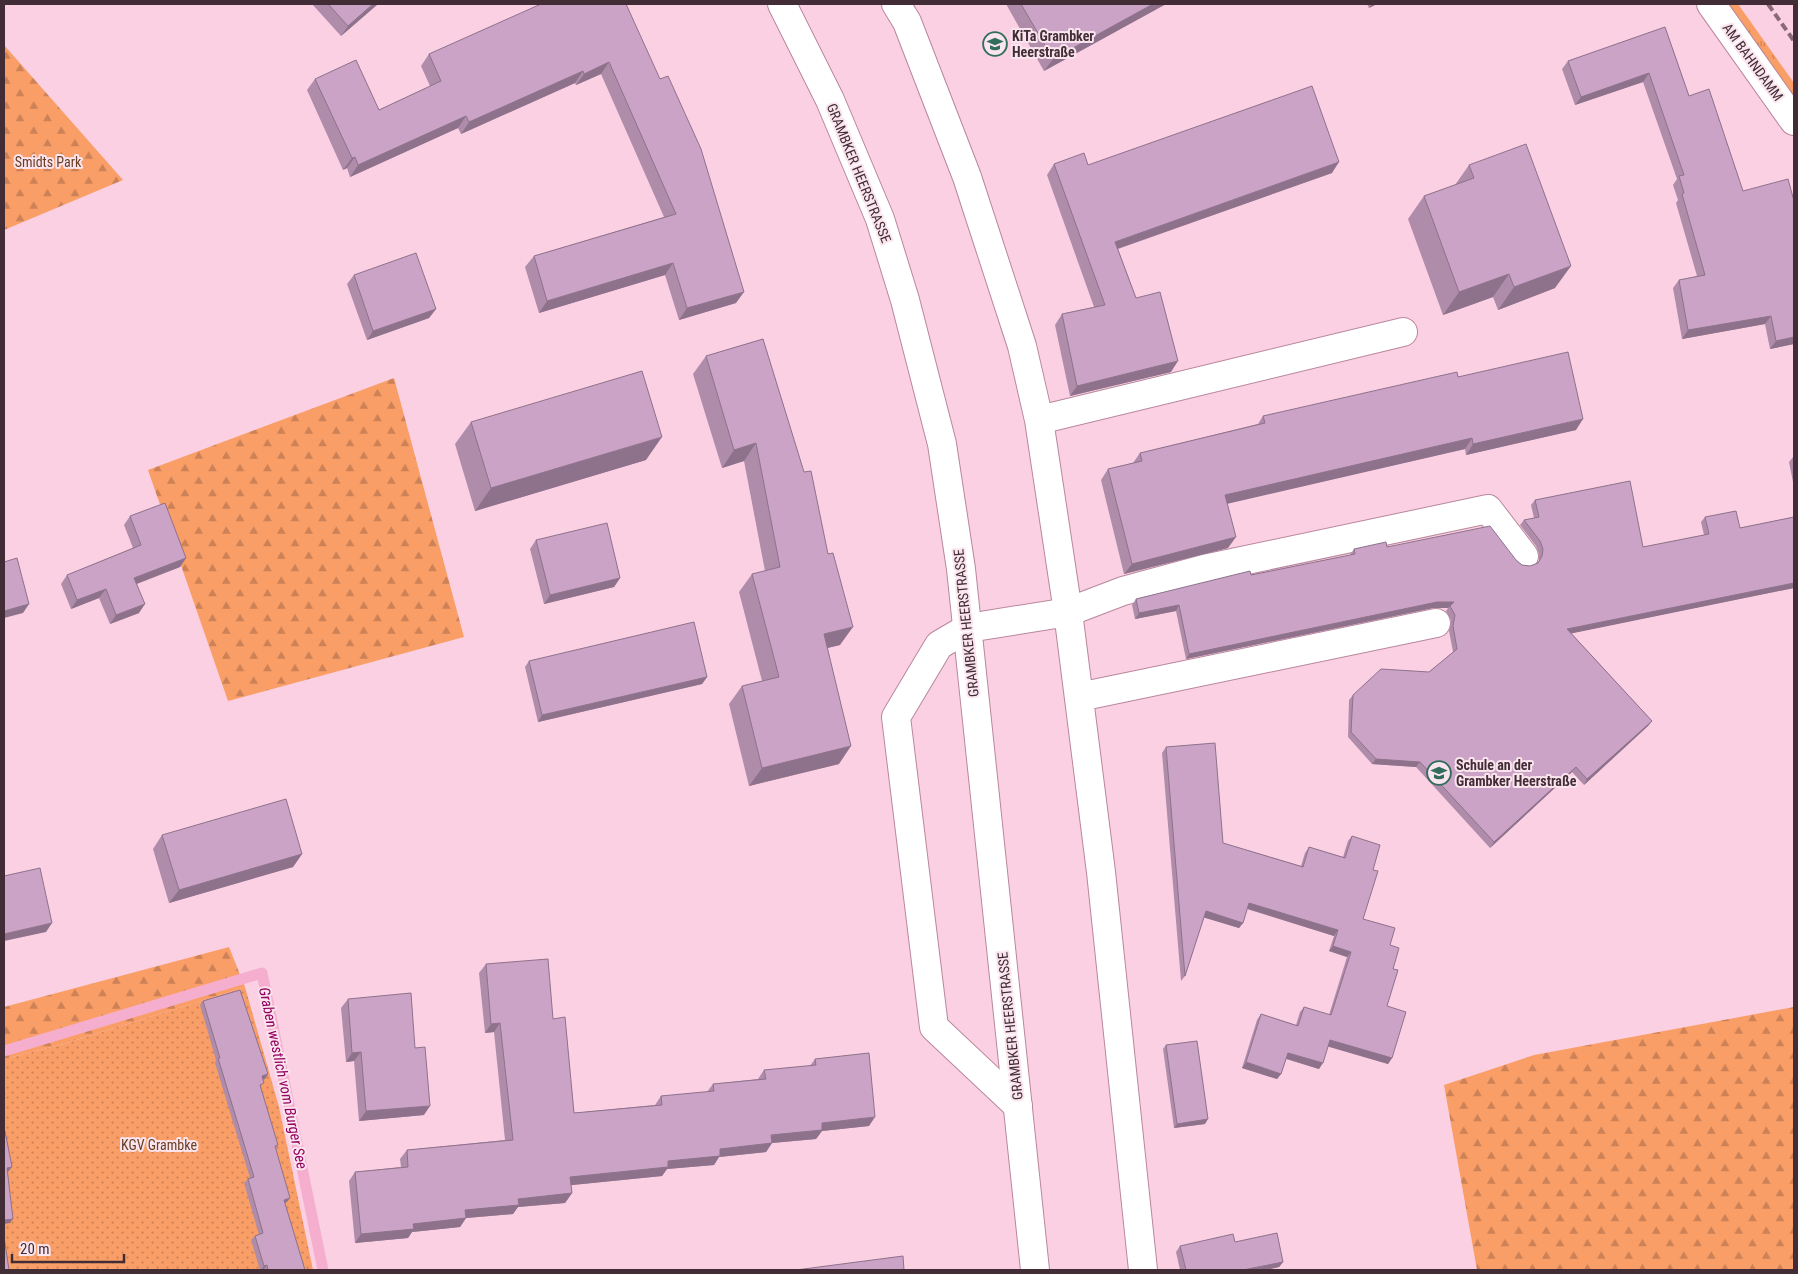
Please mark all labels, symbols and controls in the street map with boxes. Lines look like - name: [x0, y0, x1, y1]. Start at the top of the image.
- street label: AM BAHNDAMM: [1719, 20, 1787, 104]
- place label: KiTa Grambker Heerstraße: [1012, 28, 1094, 60]
- school or university icon: KiTa Grambker Heerstraße: [982, 31, 1008, 57]
- street label: GRAMBKER HEERSTRASSE: [824, 101, 894, 245]
- park label: Smidts Park: [15, 154, 82, 170]
- street label: GRAMBKER HEERSTRASSE: [950, 548, 982, 698]
- place label: Schule an der Grambker Heerstraße: [1456, 757, 1577, 789]
- school or university icon: Schule an der Grambker Heerstraße: [1426, 760, 1452, 786]
- street label: GRAMBKER HEERSTRASSE: [994, 951, 1026, 1101]
- water label: Graben westlich vom Burger See: [255, 986, 311, 1171]
- park label: KGV Grambke: [121, 1137, 197, 1153]
- scale bar: [12, 1232, 125, 1264]
- text: 20 m: [20, 1240, 50, 1258]

